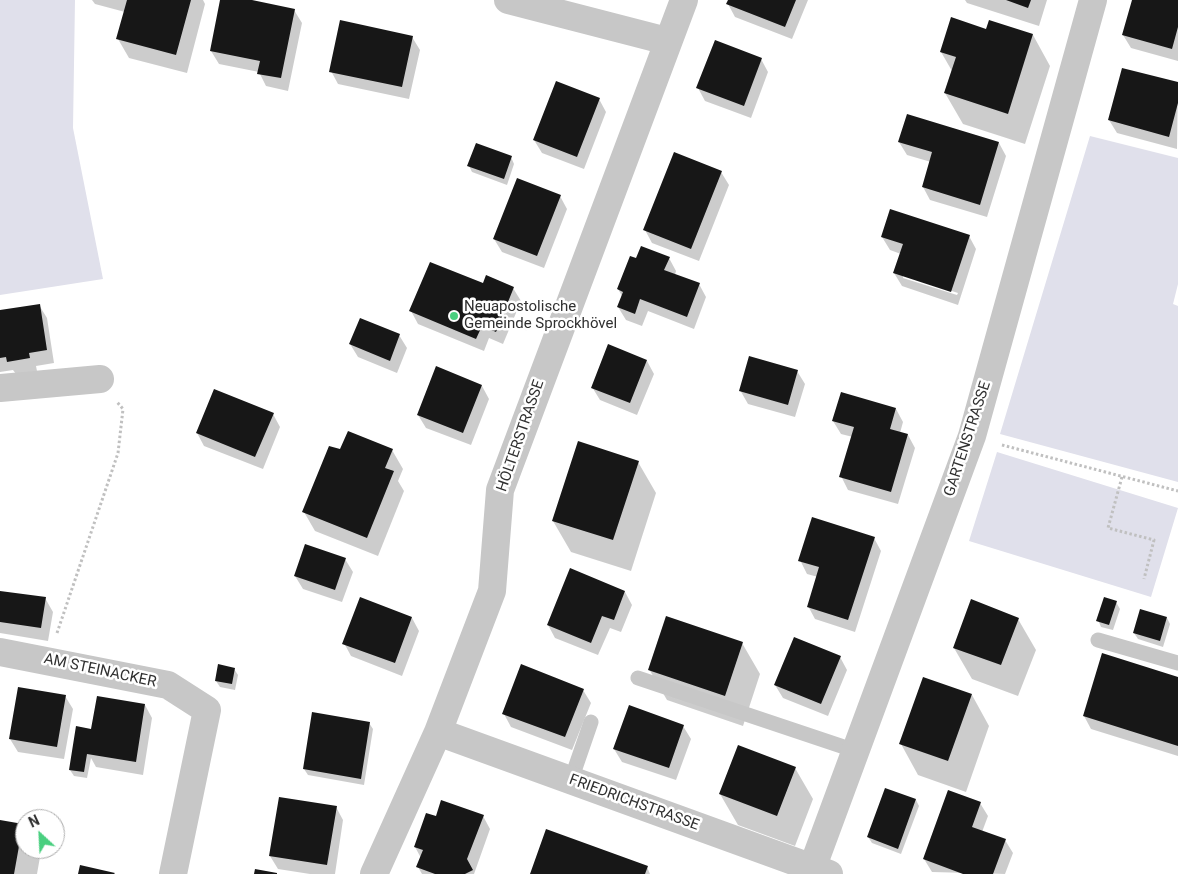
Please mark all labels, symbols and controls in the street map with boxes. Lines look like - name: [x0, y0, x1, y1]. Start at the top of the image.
- place label: Neuapostolische Gemeinde Sprockhövel: [464, 298, 617, 333]
- marker: Neuapostolische Gemeinde Sprockhövel: [448, 310, 460, 322]
- street label: HÖLTERSTRASSE: [493, 378, 549, 494]
- street label: GARTENSTRASSE: [941, 379, 995, 499]
- street label: AM STEINACKER: [42, 650, 158, 692]
- street label: FRIEDRICHSTRASSE: [567, 771, 701, 835]
- north arrow: [15, 809, 65, 859]
- text: N: [26, 812, 42, 831]

